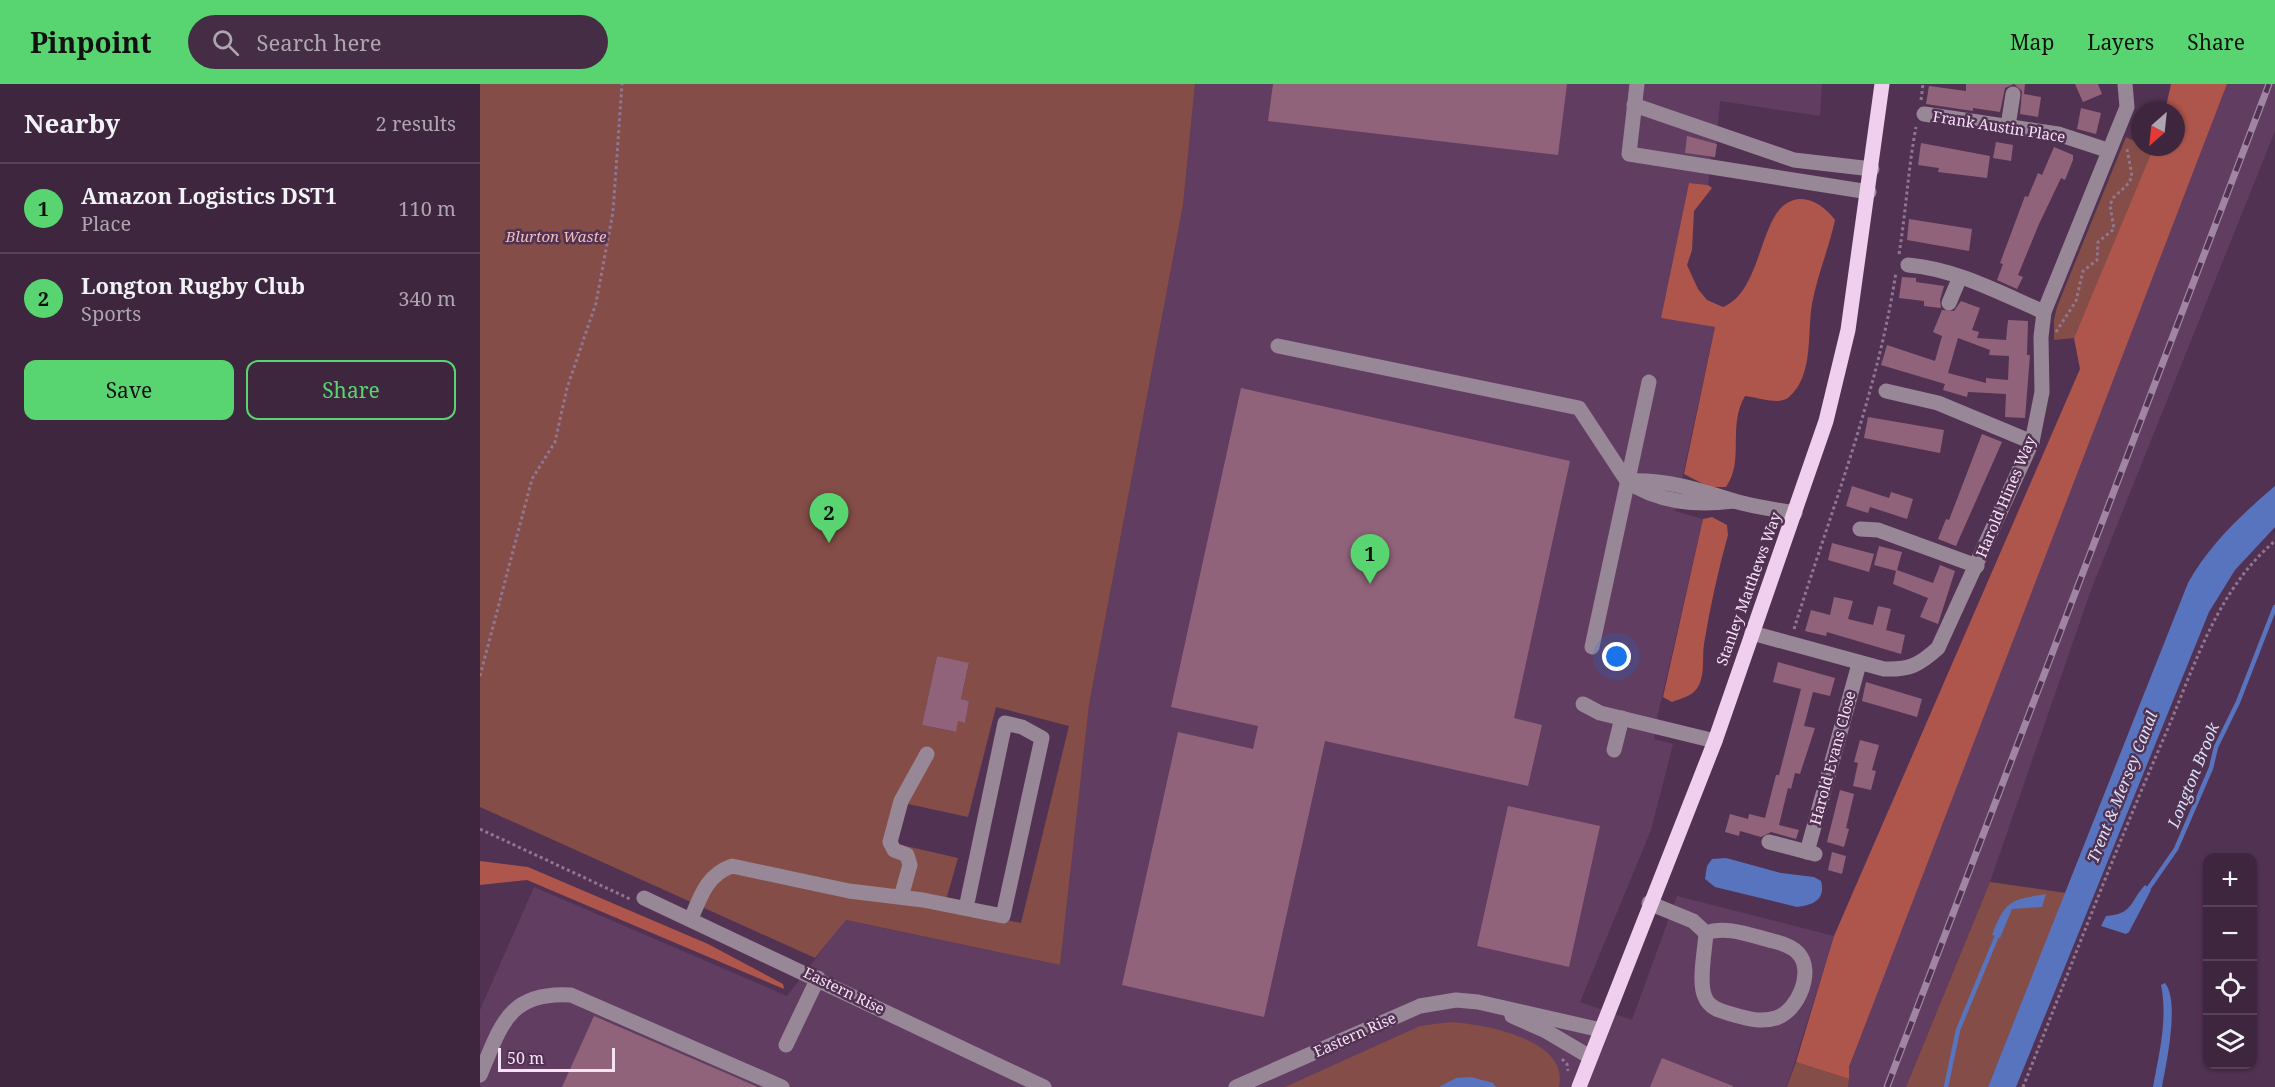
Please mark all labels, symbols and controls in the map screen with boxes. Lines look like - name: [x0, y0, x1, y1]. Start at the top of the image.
- search box: [188, 15, 608, 69]
- text: Pinpoint: [30, 23, 152, 61]
- icon: search: [209, 26, 242, 59]
- text: Search here: [257, 27, 381, 57]
- text: Map: [2010, 28, 2054, 56]
- text: Layers: [2087, 28, 2154, 56]
- text: Share: [2187, 28, 2245, 56]
- north arrow: [2131, 102, 2185, 156]
- text: Nearby: [24, 105, 120, 141]
- street label: Frank Austin Place: [1931, 106, 2067, 146]
- text: 2 results: [376, 110, 456, 137]
- text: Amazon Logistics DST1: [81, 180, 337, 210]
- text: 1: [38, 195, 49, 222]
- text: 110 m: [398, 195, 456, 222]
- text: Place: [81, 210, 131, 237]
- park label: Blurton Waste: [505, 226, 607, 246]
- text: Longton Rugby Club: [81, 270, 305, 300]
- text: 2: [38, 285, 49, 312]
- text: 340 m: [398, 285, 456, 312]
- text: Sports: [81, 300, 141, 327]
- button: Save: [24, 360, 234, 420]
- button: Share: [246, 360, 456, 420]
- street label: Harold Hines Way: [1970, 432, 2040, 560]
- pin: 2: [810, 494, 848, 543]
- street label: Stanley Matthews Way: [1711, 509, 1785, 668]
- pin: 1: [1350, 534, 1390, 584]
- your location: [1602, 642, 1631, 671]
- street label: Harold Evans Close: [1805, 689, 1860, 827]
- water label: Trent & Mersey Canal: [2081, 708, 2163, 866]
- water label: Longton Brook: [2162, 718, 2224, 832]
- map controls: [2203, 853, 2257, 1069]
- button: +: [2203, 853, 2257, 907]
- button: −: [2203, 907, 2257, 961]
- button: locate: [2203, 961, 2257, 1015]
- street label: Eastern Rise: [801, 962, 888, 1018]
- street label: Eastern Rise: [1310, 1007, 1399, 1061]
- button: layers: [2203, 1015, 2257, 1069]
- scale bar: [498, 1045, 615, 1072]
- text: 50 m: [507, 1047, 544, 1069]

